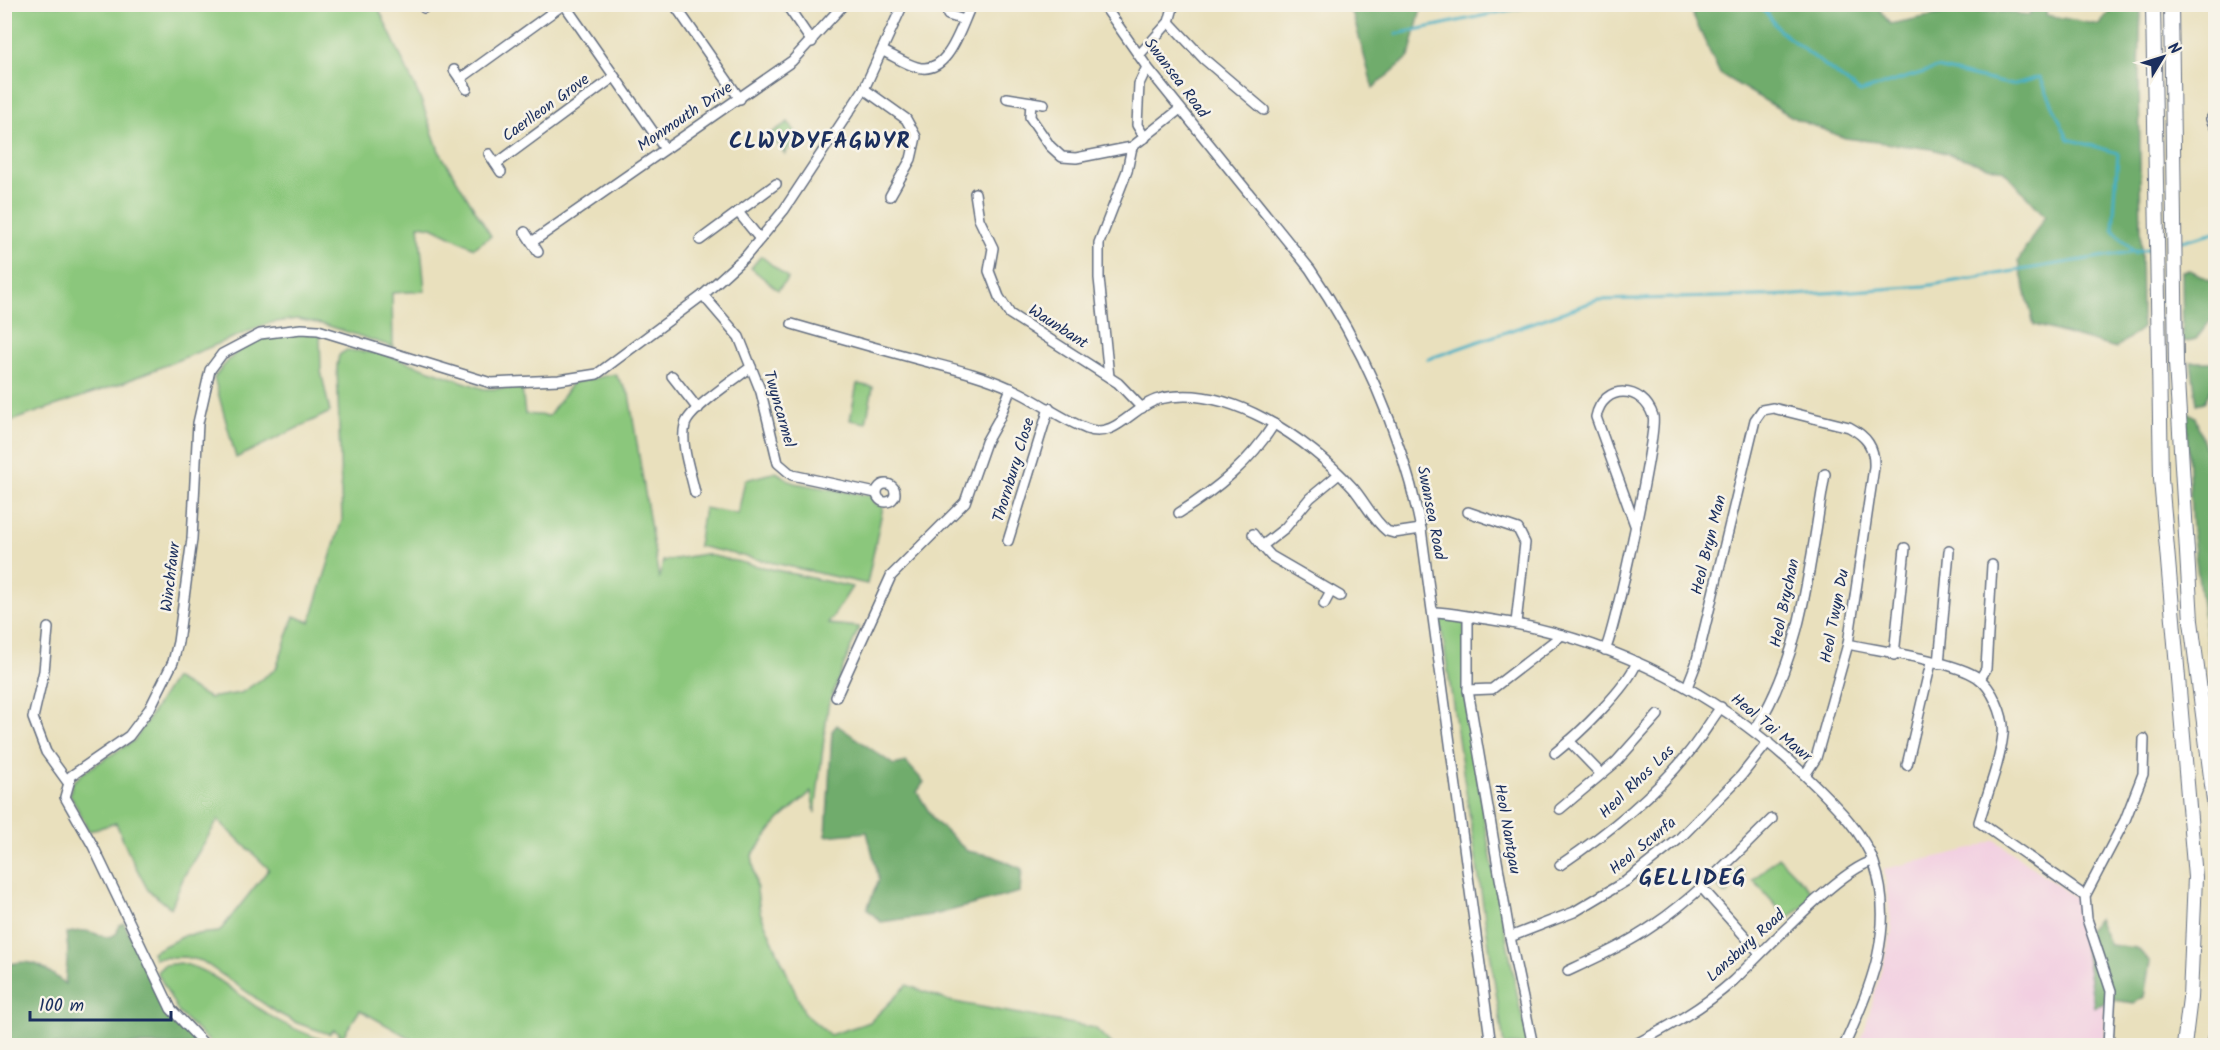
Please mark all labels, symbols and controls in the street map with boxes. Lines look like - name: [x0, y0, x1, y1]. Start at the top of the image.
- north arrow: [2133, 27, 2193, 87]
- street label: Swansea Road: [1137, 32, 1215, 124]
- text: N: [2161, 37, 2187, 60]
- street label: Caerlleon Grove: [497, 68, 595, 148]
- street label: Monmouth Drive: [632, 76, 738, 158]
- district label: CLWYDYFAGWYR: [729, 125, 911, 160]
- street label: Waunbant: [1023, 298, 1094, 356]
- street label: Twyncarmel: [756, 368, 802, 451]
- street label: Thornbury Close: [986, 415, 1042, 525]
- street label: Swansea Road: [1410, 464, 1453, 563]
- street label: Heol Bryn Man: [1685, 492, 1733, 598]
- street label: Winchfawr: [154, 539, 188, 613]
- street label: Heol Brychan: [1763, 556, 1807, 650]
- street label: Heol Twyn Du: [1814, 567, 1856, 665]
- street label: Heol Tai Mawr: [1725, 687, 1818, 770]
- street label: Heol Rhos Las: [1593, 739, 1681, 825]
- street label: Heol Nantgau: [1487, 782, 1527, 876]
- street label: Heol Scwrfa: [1604, 811, 1682, 881]
- district label: GELLIDEG: [1639, 862, 1747, 897]
- street label: Lansbury Road: [1701, 903, 1792, 988]
- scale bar: [30, 984, 171, 1022]
- text: 100 m: [39, 992, 84, 1021]

